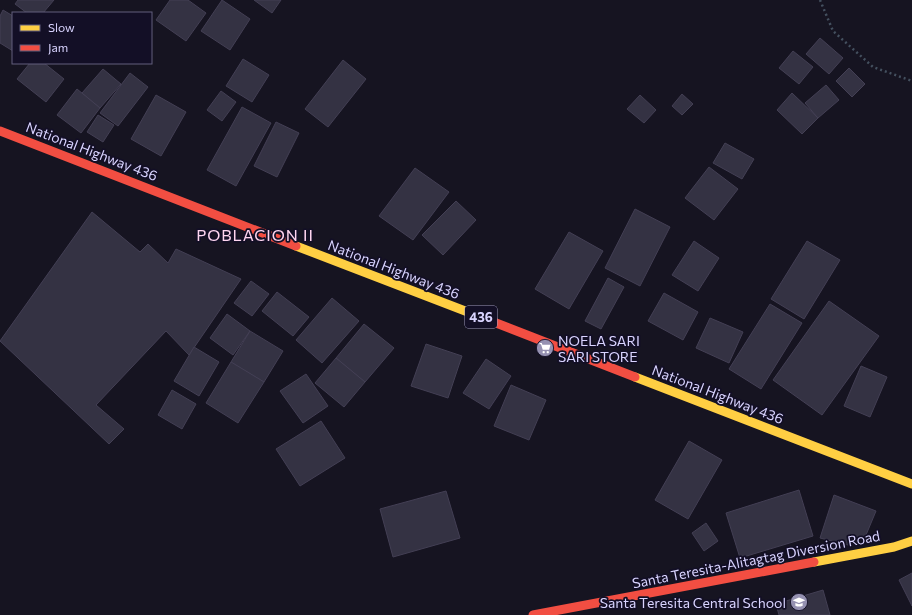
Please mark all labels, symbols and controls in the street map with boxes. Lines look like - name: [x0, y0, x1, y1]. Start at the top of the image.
- legend: [12, 12, 152, 64]
- text: Slow: [48, 20, 75, 34]
- text: Jam: [48, 40, 68, 55]
- street label: National Highway 436: [24, 118, 160, 184]
- district label: POBLACION II: [196, 225, 314, 244]
- street label: National Highway 436: [326, 236, 462, 302]
- road number: 436: [465, 306, 497, 328]
- place label: NOELA SARI SARI STORE: [558, 332, 640, 365]
- supermarket icon: NOELA SARI SARI STORE: [535, 338, 555, 358]
- street label: National Highway 436: [650, 361, 786, 427]
- street label: Santa Teresita-Alitagtag Diversion Road: [631, 527, 881, 591]
- school or university icon: Santa Teresita Central School: [789, 592, 809, 612]
- place label: Santa Teresita Central School: [600, 594, 786, 611]

